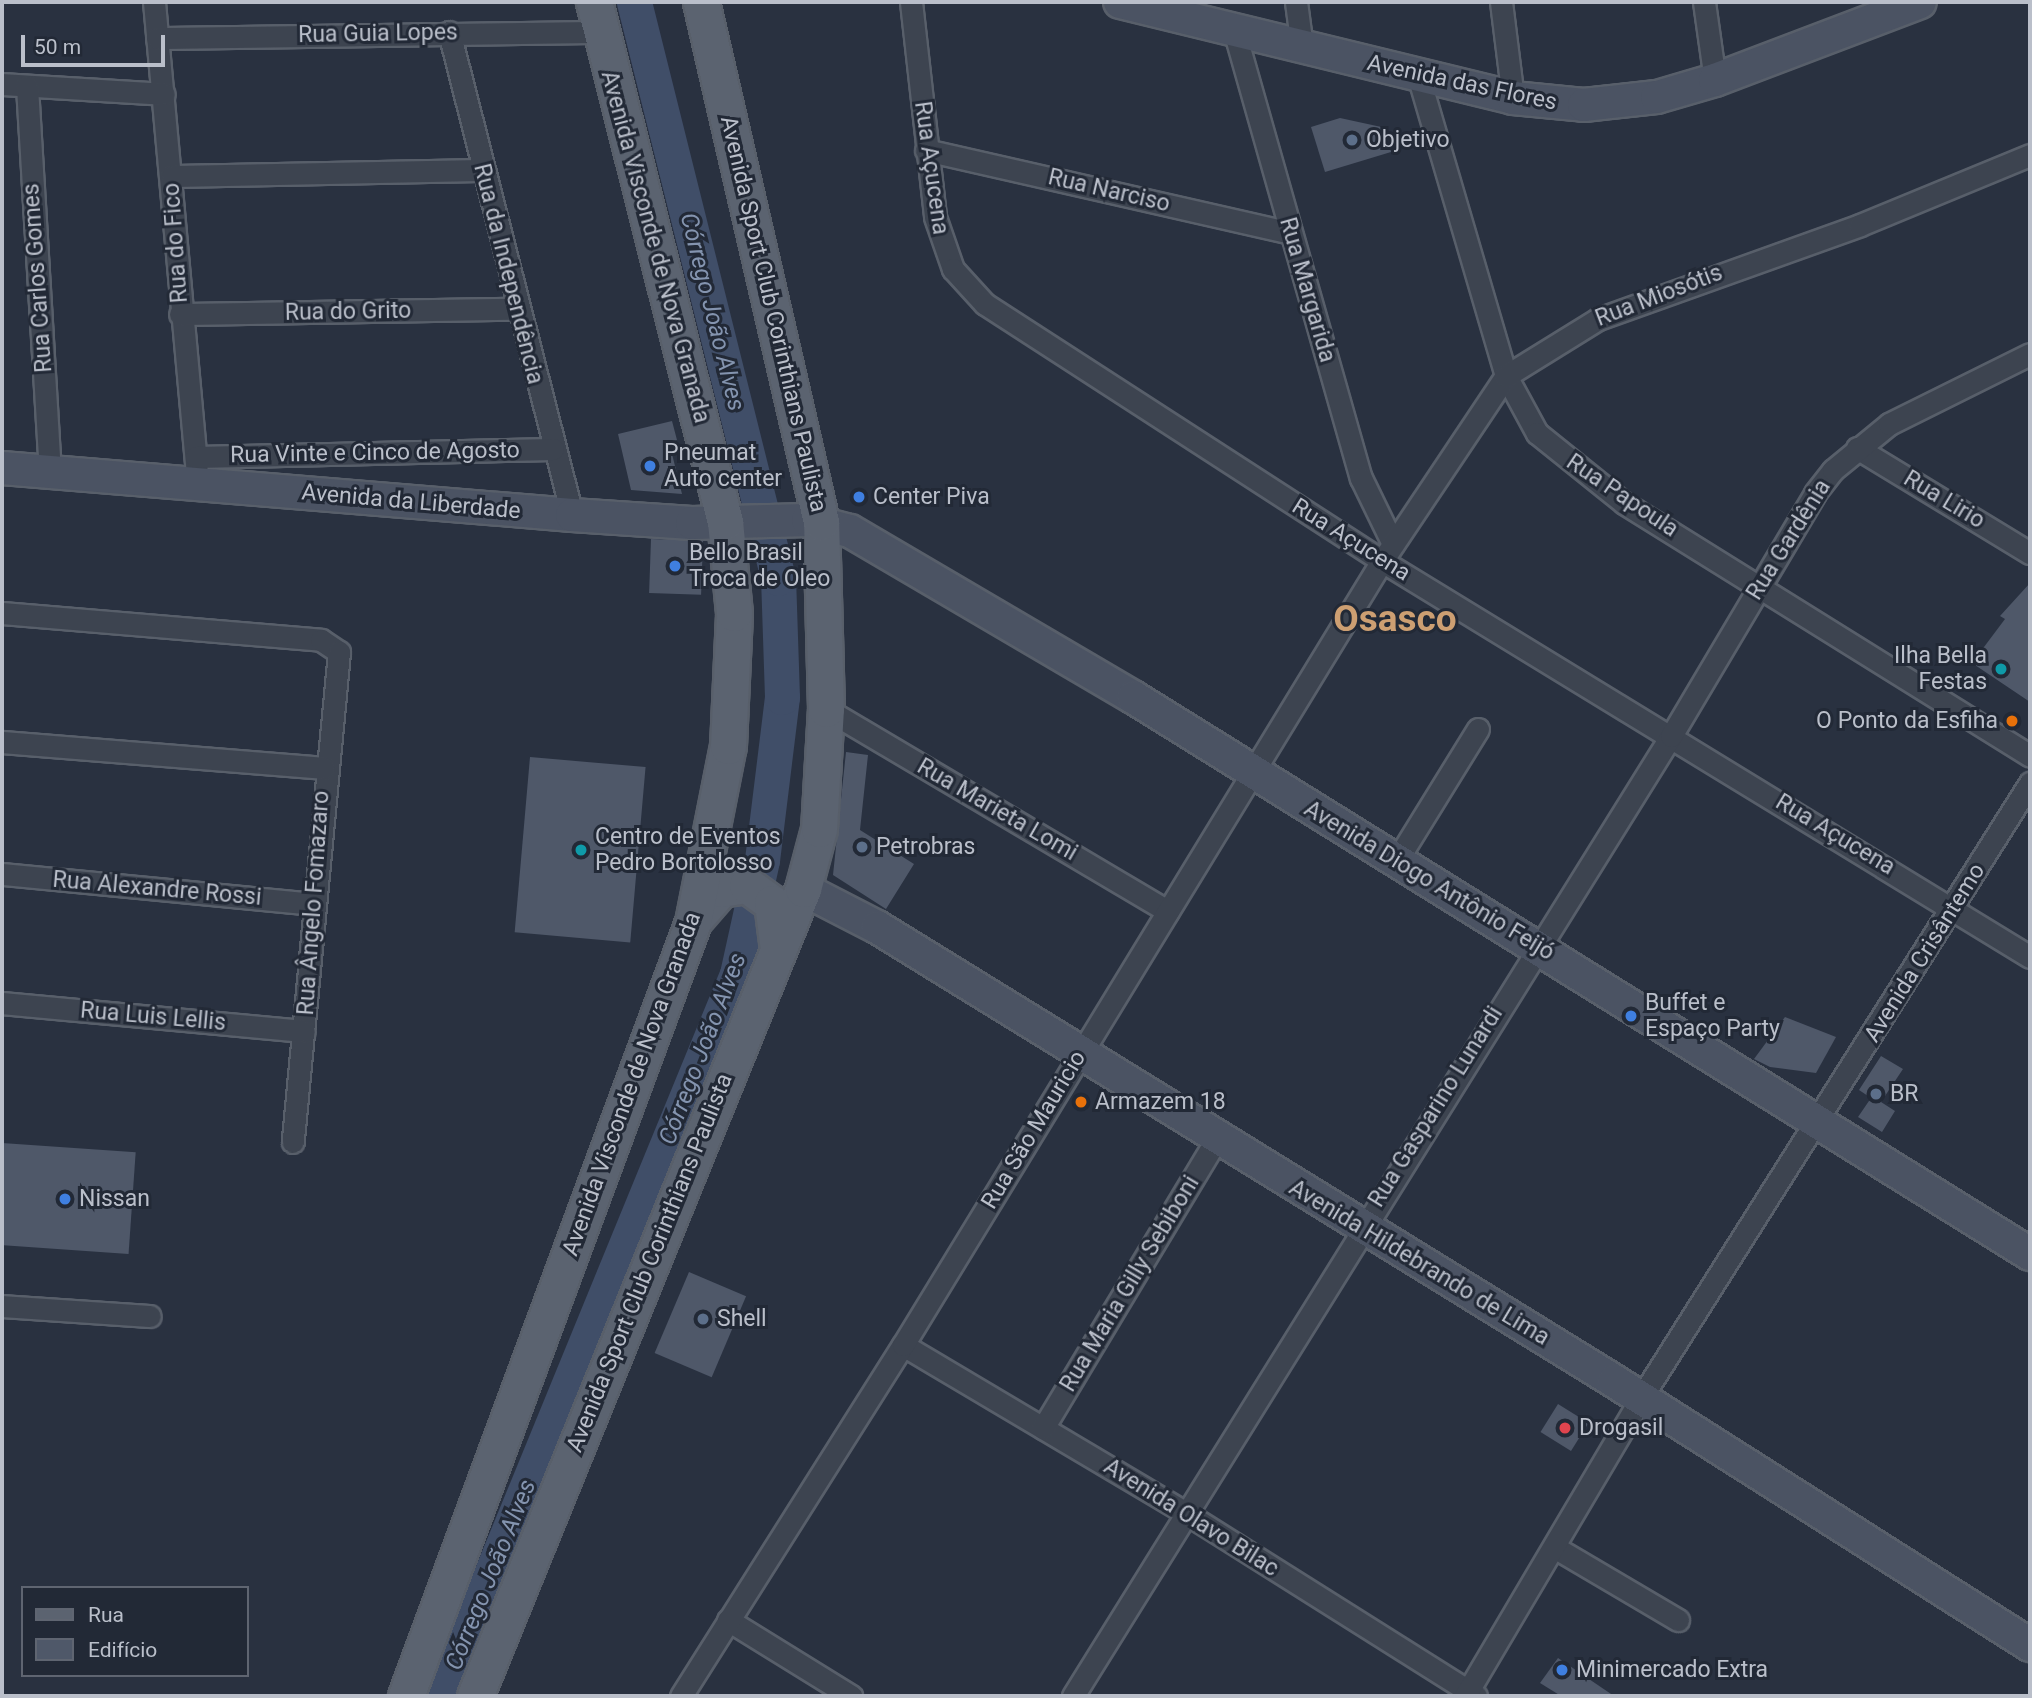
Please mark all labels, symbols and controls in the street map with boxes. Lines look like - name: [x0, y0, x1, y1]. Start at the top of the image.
- street label: Rua Guia Lopes: [298, 19, 458, 49]
- scale bar: [24, 21, 168, 65]
- text: 50 m: [34, 35, 81, 59]
- street label: Avenida das Flores: [1365, 49, 1559, 117]
- street label: Avenida Visconde de Nova Granada: [595, 68, 715, 426]
- street label: Rua Açucena: [908, 100, 954, 236]
- street label: Avenida Sport Club Corinthians Paulista: [714, 113, 832, 515]
- place label: Objetivo: [1366, 126, 1450, 154]
- marker: Objetivo: [1344, 132, 1360, 148]
- street label: Rua da Independência: [467, 161, 549, 387]
- street label: Rua Narciso: [1045, 164, 1173, 218]
- street label: Rua Carlos Gomes: [18, 182, 58, 374]
- street label: Rua do Fico: [158, 182, 194, 304]
- water label: Córrego João Alves: [673, 210, 751, 414]
- street label: Rua Margarida: [1273, 214, 1341, 366]
- street label: Rua Miosótis: [1592, 259, 1726, 333]
- street label: Rua do Grito: [285, 297, 411, 327]
- street label: Rua Vinte e Cinco de Agosto: [230, 437, 520, 469]
- place label: Pneumat Auto center: [664, 439, 782, 493]
- street label: Rua Papoula: [1561, 449, 1683, 543]
- marker: Pneumat Auto center: [642, 458, 658, 474]
- street label: Rua Lirio: [1899, 465, 1989, 535]
- street label: Rua Gardênia: [1741, 475, 1837, 605]
- street label: Avenida da Liberdade: [300, 479, 522, 525]
- place label: Center Piva: [873, 483, 990, 511]
- marker: Center Piva: [851, 489, 867, 505]
- street label: Rua Açucena: [1287, 493, 1415, 587]
- place label: Bello Brasil Troca de Oleo: [689, 539, 830, 593]
- marker: Bello Brasil Troca de Oleo: [667, 558, 683, 574]
- district label: Osasco: [1333, 597, 1457, 641]
- place label: Ilha Bella Festas: [1894, 642, 1987, 696]
- marker: Ilha Bella Festas: [1993, 661, 2009, 677]
- place label: O Ponto da Esfiha: [1816, 707, 1998, 735]
- marker: O Ponto da Esfiha: [2004, 713, 2020, 729]
- street label: Rua Marieta Lomi: [912, 753, 1082, 867]
- street label: Rua Açucena: [1770, 789, 1900, 881]
- street label: Rua Ângelo Fomazaro: [292, 790, 336, 1016]
- street label: Avenida Diogo Antônio Feijó: [1299, 795, 1559, 967]
- place label: Centro de Eventos Pedro Bortolosso: [595, 823, 781, 877]
- place label: Petrobras: [876, 833, 975, 861]
- marker: Petrobras: [854, 839, 870, 855]
- marker: Centro de Eventos Pedro Bortolosso: [573, 842, 589, 858]
- street label: Avenida Crisântemo: [1859, 859, 1991, 1047]
- street label: Rua Alexandre Rossi: [51, 866, 263, 912]
- street label: Avenida Visconde de Nova Granada: [557, 908, 707, 1260]
- water label: Córrego João Alves: [653, 949, 753, 1149]
- place label: Buffet e Espaço Party: [1645, 989, 1780, 1043]
- street label: Rua Luis Lellis: [79, 997, 227, 1037]
- street label: Rua Gasparino Lunardi: [1363, 1002, 1509, 1212]
- marker: Buffet e Espaço Party: [1623, 1008, 1639, 1024]
- street label: Rua São Mauricio: [976, 1046, 1092, 1214]
- street label: Avenida Sport Club Corinthians Paulista: [561, 1070, 739, 1456]
- place label: BR: [1890, 1080, 1919, 1108]
- marker: BR: [1868, 1086, 1884, 1102]
- place label: Armazem 18: [1095, 1088, 1226, 1116]
- marker: Armazem 18: [1073, 1094, 1089, 1110]
- street label: Rua Maria Gilly Sebiboni: [1055, 1171, 1205, 1397]
- street label: Avenida Hildebrando de Lima: [1284, 1174, 1554, 1352]
- place label: Nissan: [79, 1185, 150, 1213]
- marker: Nissan: [57, 1191, 73, 1207]
- place label: Shell: [717, 1305, 767, 1333]
- marker: Shell: [695, 1311, 711, 1327]
- place label: Drogasil: [1579, 1414, 1663, 1442]
- marker: Drogasil: [1557, 1420, 1573, 1436]
- street label: Avenida Olavo Bilac: [1099, 1453, 1283, 1583]
- water label: Córrego João Alves: [440, 1476, 542, 1674]
- legend: [21, 1586, 248, 1677]
- text: Rua: [88, 1603, 124, 1627]
- text: Edifício: [88, 1638, 157, 1662]
- place label: Minimercado Extra: [1576, 1656, 1768, 1684]
- marker: Minimercado Extra: [1554, 1662, 1570, 1678]

